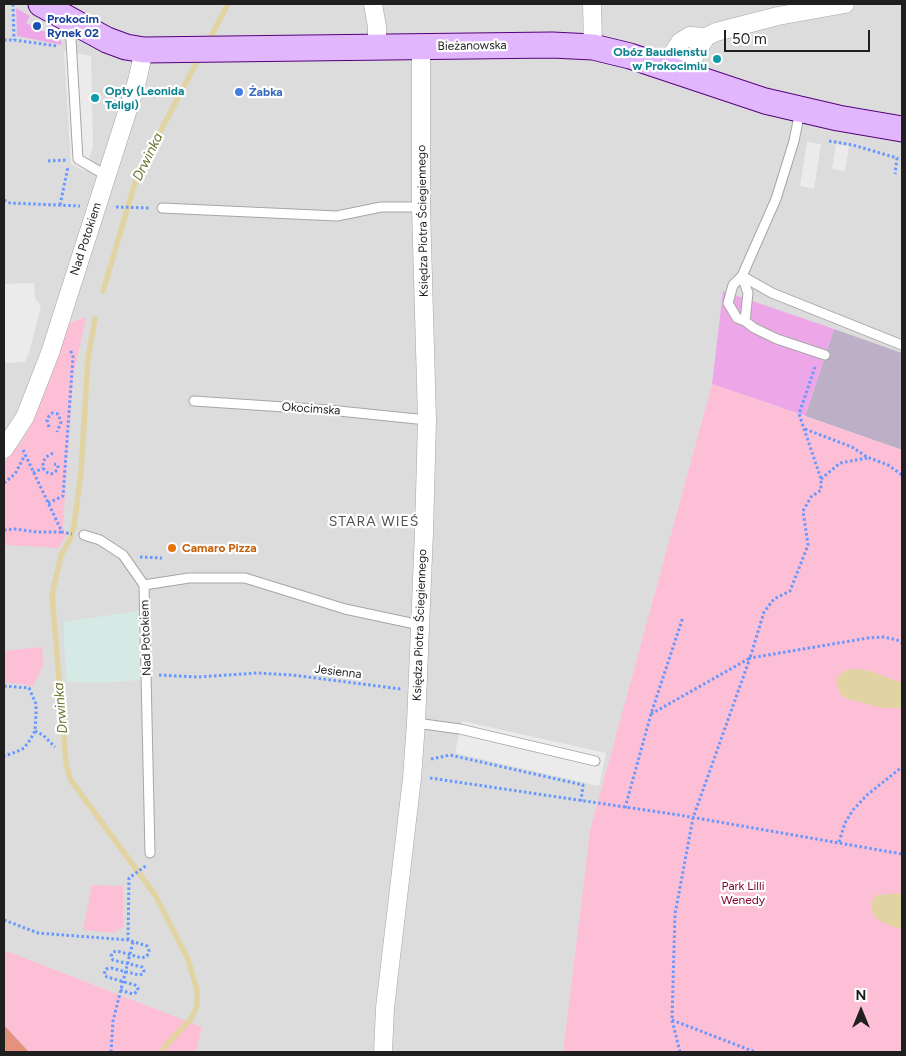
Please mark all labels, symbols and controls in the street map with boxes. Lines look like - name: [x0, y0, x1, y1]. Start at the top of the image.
- place label: Prokocim Rynek 02: [47, 12, 99, 40]
- marker: Prokocim Rynek 02: [31, 20, 43, 32]
- scale bar: [726, 20, 872, 52]
- text: 50 m: [732, 30, 767, 48]
- street label: Bieżanowska: [437, 38, 507, 54]
- place label: Obóz Baudienstu w Prokocimiu: [613, 45, 707, 73]
- marker: Obóz Baudienstu w Prokocimiu: [711, 53, 723, 65]
- place label: Opty (Leonida Teligi): [105, 84, 184, 112]
- place label: Żabka: [249, 85, 283, 99]
- marker: Żabka: [233, 86, 245, 98]
- marker: Opty (Leonida Teligi): [89, 92, 101, 104]
- water label: Drwinka: [129, 130, 167, 184]
- street label: Księdza Piotra Ściegiennego: [414, 145, 432, 297]
- street label: Nad Potokiem: [67, 201, 105, 277]
- street label: Okocimska: [281, 400, 341, 418]
- district label: STARA WIEŚ: [327, 514, 421, 530]
- place label: Camaro Pizza: [182, 541, 257, 555]
- marker: Camaro Pizza: [166, 542, 178, 554]
- street label: Księdza Piotra Ściegiennego: [410, 549, 430, 701]
- street label: Nad Potokiem: [137, 600, 155, 676]
- street label: Jesienna: [314, 662, 362, 682]
- water label: Drwinka: [50, 682, 72, 734]
- park label: Park Lilli Wenedy: [721, 879, 765, 907]
- north arrow: [836, 986, 886, 1036]
- text: N: [856, 987, 866, 1004]

